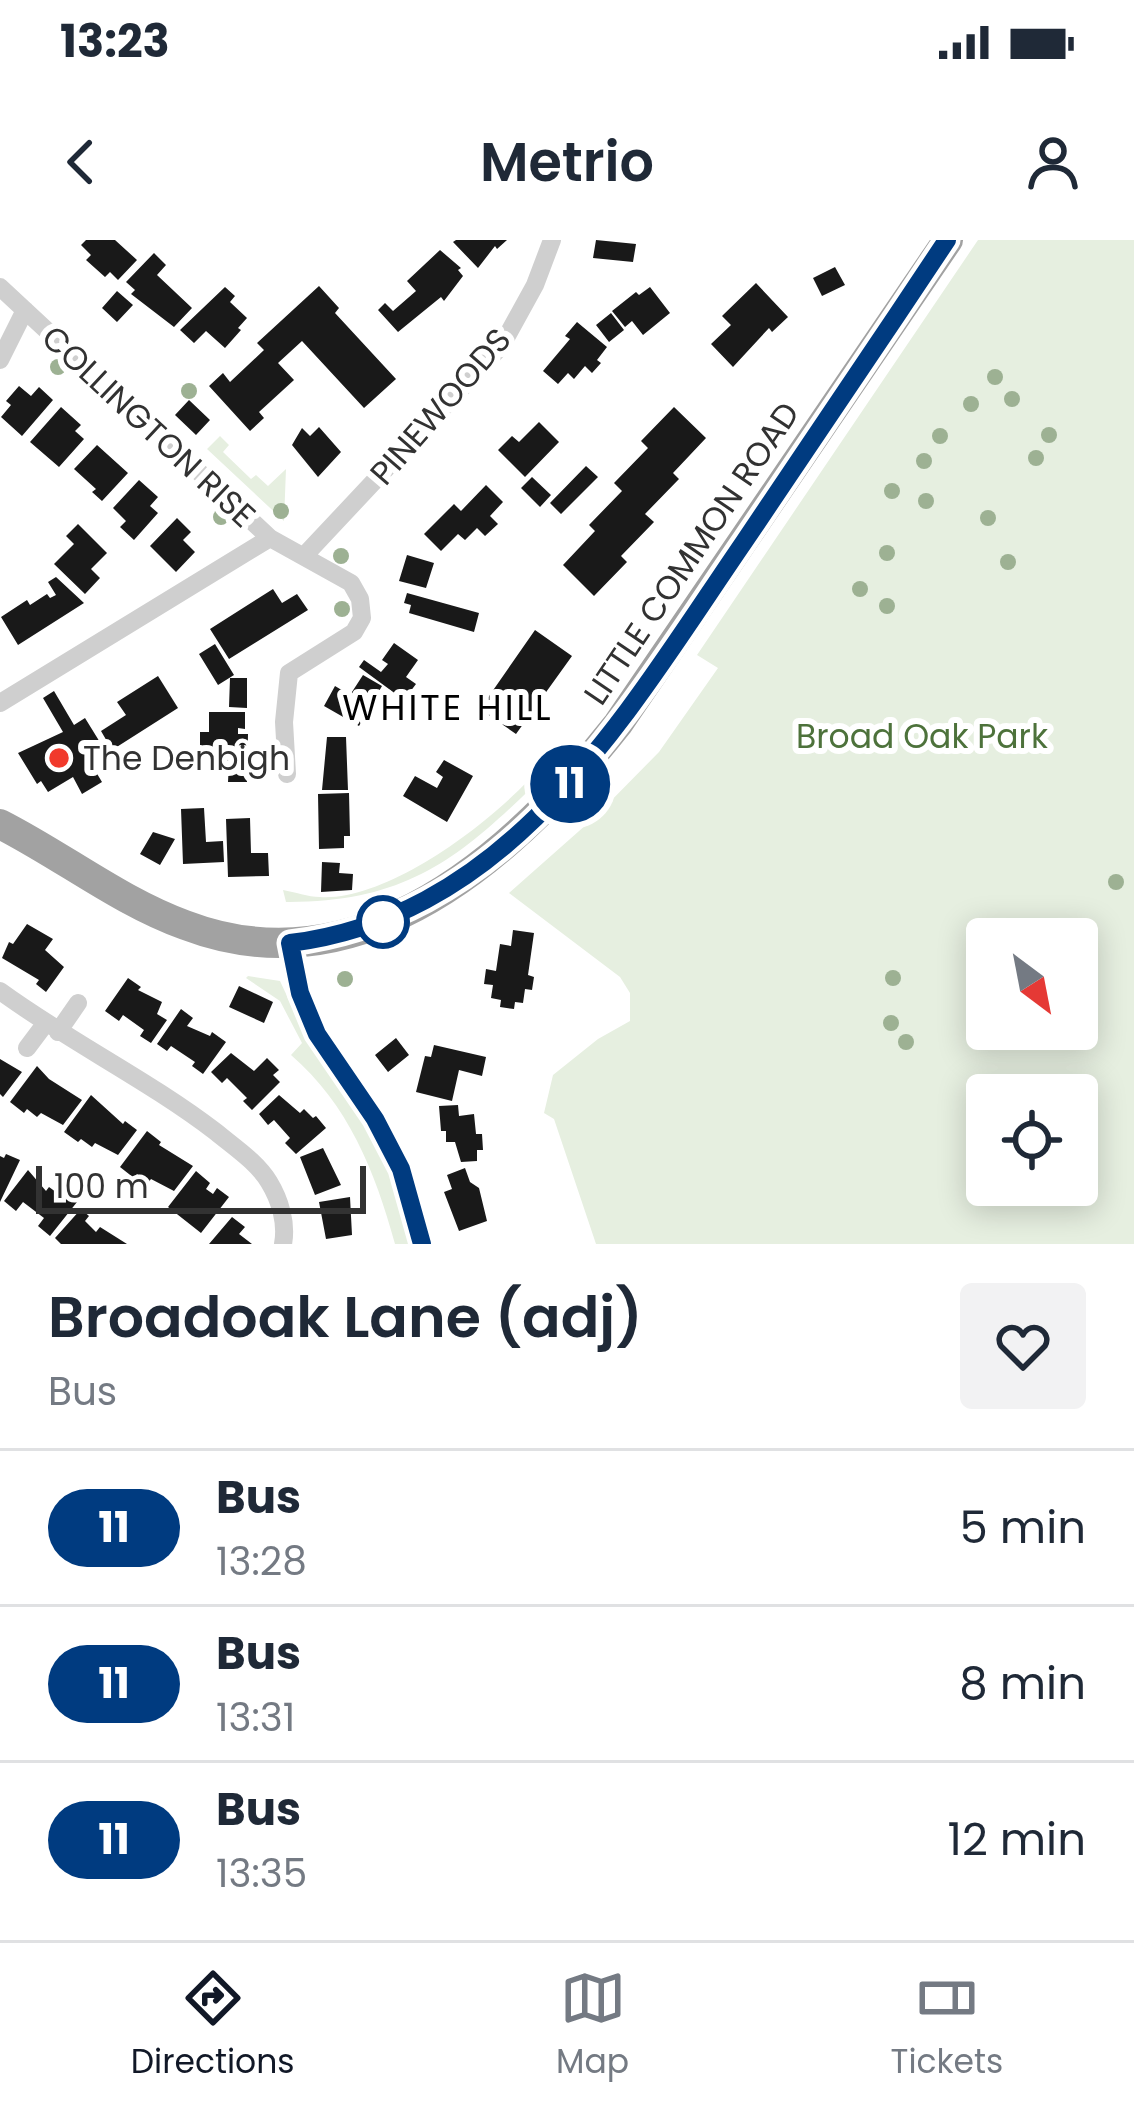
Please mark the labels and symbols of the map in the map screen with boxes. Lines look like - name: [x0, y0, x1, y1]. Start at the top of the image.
- street label: COLLINGTON RISE: [31, 315, 266, 538]
- street label: PINEWOODS: [359, 318, 522, 495]
- street label: LITTLE COMMON ROAD: [572, 393, 810, 714]
- district label: WHITE HILL: [342, 682, 554, 733]
- park label: Broad Oak Park: [796, 713, 1048, 760]
- place label: The Denbigh: [83, 735, 290, 782]
- marker: The Denbigh: [46, 745, 72, 771]
- line badge: 11: [516, 745, 624, 823]
- unlabelled marker: [358, 897, 408, 947]
- north arrow: [966, 918, 1098, 1050]
- scale bar: [36, 1160, 366, 1213]

